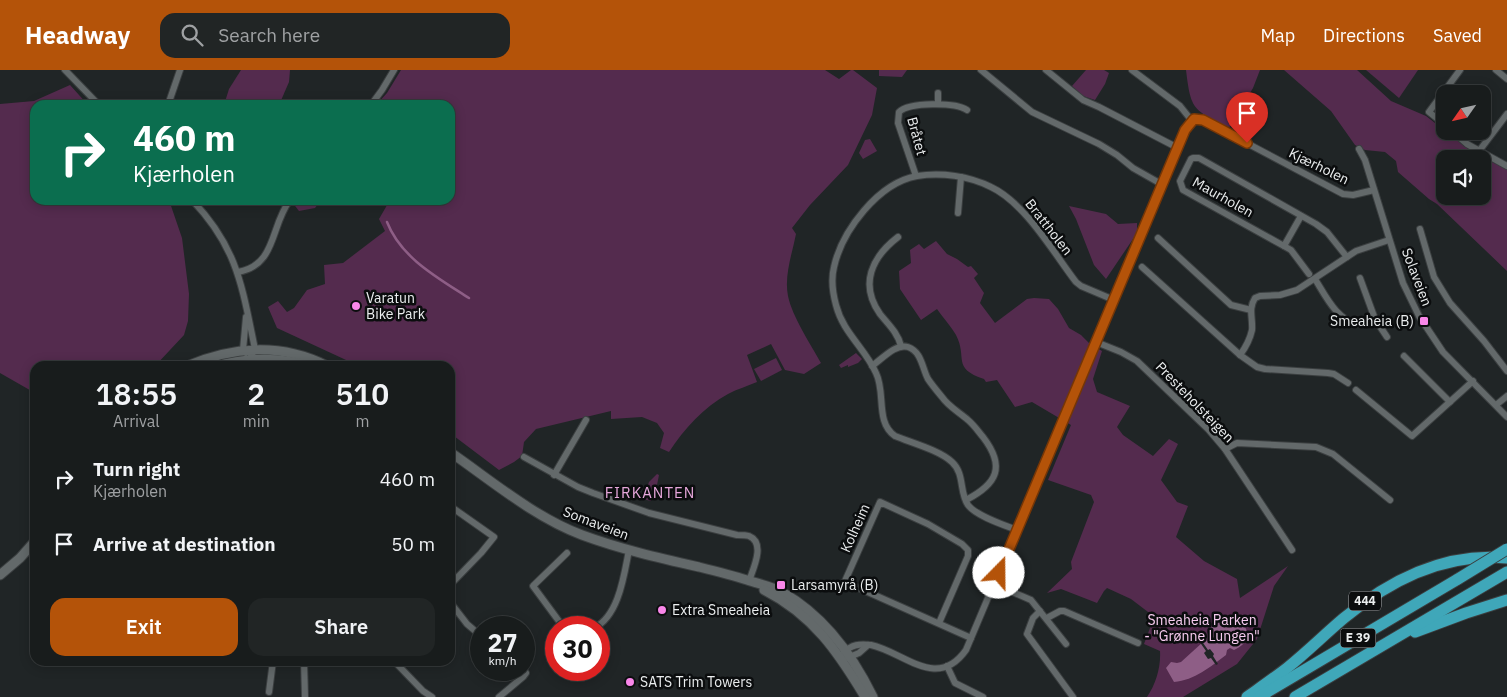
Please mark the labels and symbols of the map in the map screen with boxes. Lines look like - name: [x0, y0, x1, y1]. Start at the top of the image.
- north arrow: [1436, 85, 1491, 140]
- pin: [1226, 92, 1268, 143]
- street label: Bråtet: [903, 115, 931, 157]
- street label: Kjærholen: [1286, 144, 1352, 188]
- street label: Maurholen: [1189, 173, 1257, 221]
- street label: Brattholen: [1021, 195, 1077, 259]
- street label: Solaveien: [1398, 245, 1436, 309]
- place label: Varatun Bike Park: [366, 289, 426, 323]
- marker: Varatun Bike Park: [350, 300, 362, 312]
- place label: Smeaheia (B): [1330, 312, 1414, 330]
- marker: Smeaheia (B): [1418, 315, 1430, 327]
- street label: Presteholsteigen: [1152, 358, 1238, 446]
- district label: FIRKANTEN: [605, 483, 695, 502]
- street label: Kolheim: [836, 501, 874, 555]
- street label: Somaveien: [560, 502, 632, 544]
- position arrow: [972, 546, 1024, 598]
- place label: Larsamyrå (B): [791, 576, 878, 594]
- marker: Larsamyrå (B): [775, 579, 787, 591]
- road number: 444: [1349, 592, 1381, 610]
- place label: Extra Smeaheia: [672, 601, 771, 619]
- marker: Extra Smeaheia: [656, 604, 668, 616]
- park label: Smeaheia Parken - "Grønne Lungen": [1144, 611, 1260, 645]
- speed limit sign: 30: [545, 616, 610, 681]
- road number: E 39: [1340, 628, 1376, 648]
- place label: SATS Trim Towers: [640, 673, 752, 691]
- marker: SATS Trim Towers: [624, 676, 636, 688]

